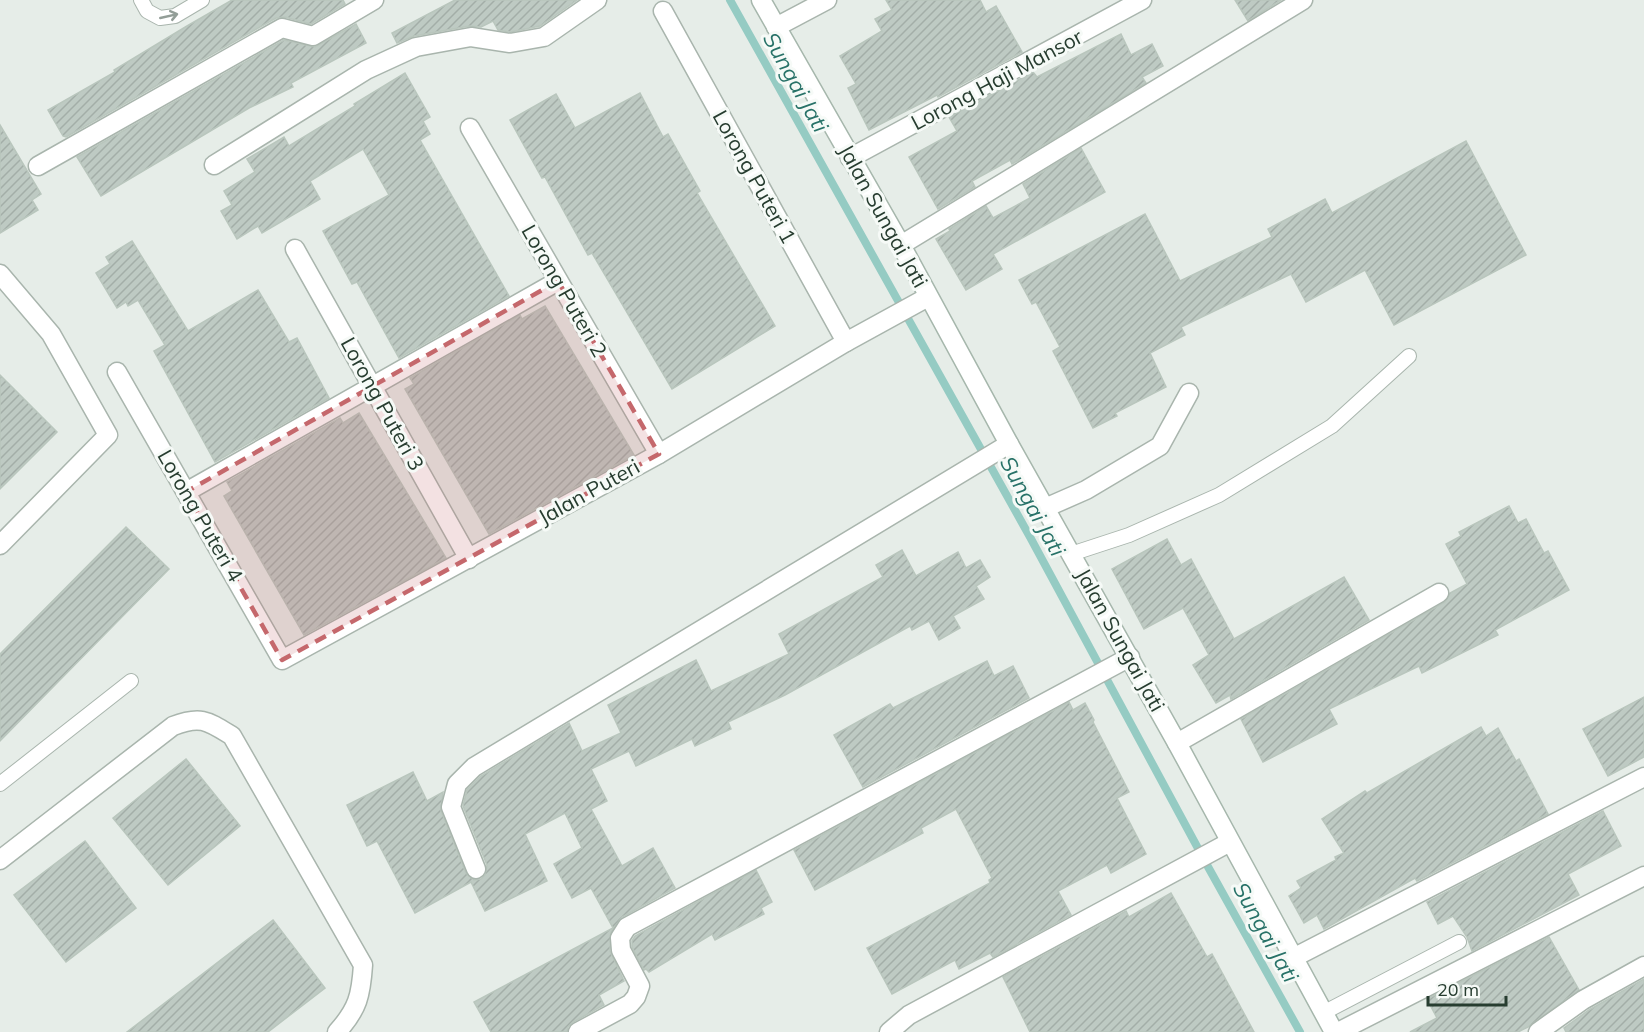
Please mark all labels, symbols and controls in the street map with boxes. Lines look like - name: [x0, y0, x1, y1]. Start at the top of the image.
- one-way arrow: [159, 9, 178, 21]
- street label: Lorong Haji Mansor: [906, 23, 1087, 135]
- water label: Sungai Jati: [757, 27, 835, 138]
- street label: Lorong Puteri 1: [708, 105, 802, 248]
- street label: Jalan Sungai Jati: [834, 139, 934, 292]
- street label: Lorong Puteri 2: [517, 220, 613, 361]
- street label: Lorong Puteri 3: [336, 332, 430, 475]
- street label: Lorong Puteri 4: [153, 445, 249, 587]
- water label: Sungai Jati: [994, 451, 1072, 562]
- street label: Jalan Puteri: [533, 453, 644, 530]
- street label: Jalan Sungai Jati: [1071, 563, 1171, 716]
- water label: Sungai Jati: [1227, 877, 1305, 988]
- scale bar: [1428, 969, 1506, 1007]
- text: 20 m: [1437, 978, 1479, 1001]

